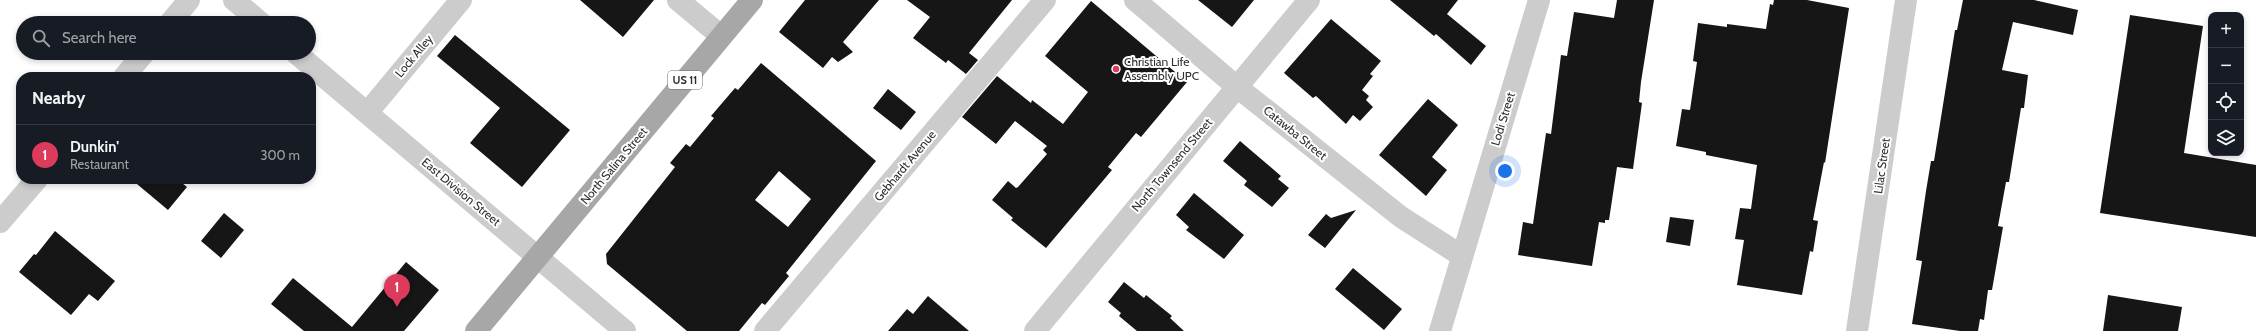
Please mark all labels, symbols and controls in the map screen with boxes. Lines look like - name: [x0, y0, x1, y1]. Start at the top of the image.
- map controls: [2208, 12, 2244, 156]
- button: +: [2208, 12, 2244, 48]
- search box: [16, 16, 316, 60]
- icon: search: [30, 27, 52, 49]
- text: Search here: [62, 29, 137, 47]
- street label: Lock Alley: [391, 31, 436, 80]
- button: −: [2208, 48, 2244, 84]
- place label: Christian Life Assembly UPC: [1124, 54, 1199, 83]
- marker: Christian Life Assembly UPC: [1111, 64, 1121, 74]
- road number: US 11: [668, 71, 702, 89]
- button: locate: [2208, 84, 2244, 120]
- text: Nearby: [32, 88, 85, 108]
- street label: Lodi Street: [1487, 90, 1518, 147]
- street label: Catawba Street: [1261, 102, 1330, 163]
- street label: North Townsend Street: [1128, 115, 1215, 214]
- button: layers: [2208, 120, 2244, 156]
- street label: North Salina Street: [577, 124, 650, 207]
- street label: Gebhardt Avenue: [871, 127, 939, 204]
- street label: Lilac Street: [1870, 137, 1893, 195]
- text: Dunkin': [70, 138, 119, 156]
- text: 1: [43, 147, 47, 163]
- text: 300 m: [260, 147, 300, 163]
- street label: East Division Street: [419, 154, 504, 229]
- text: Restaurant: [70, 156, 129, 172]
- your location: [1495, 161, 1515, 181]
- pin: 1: [384, 274, 410, 307]

